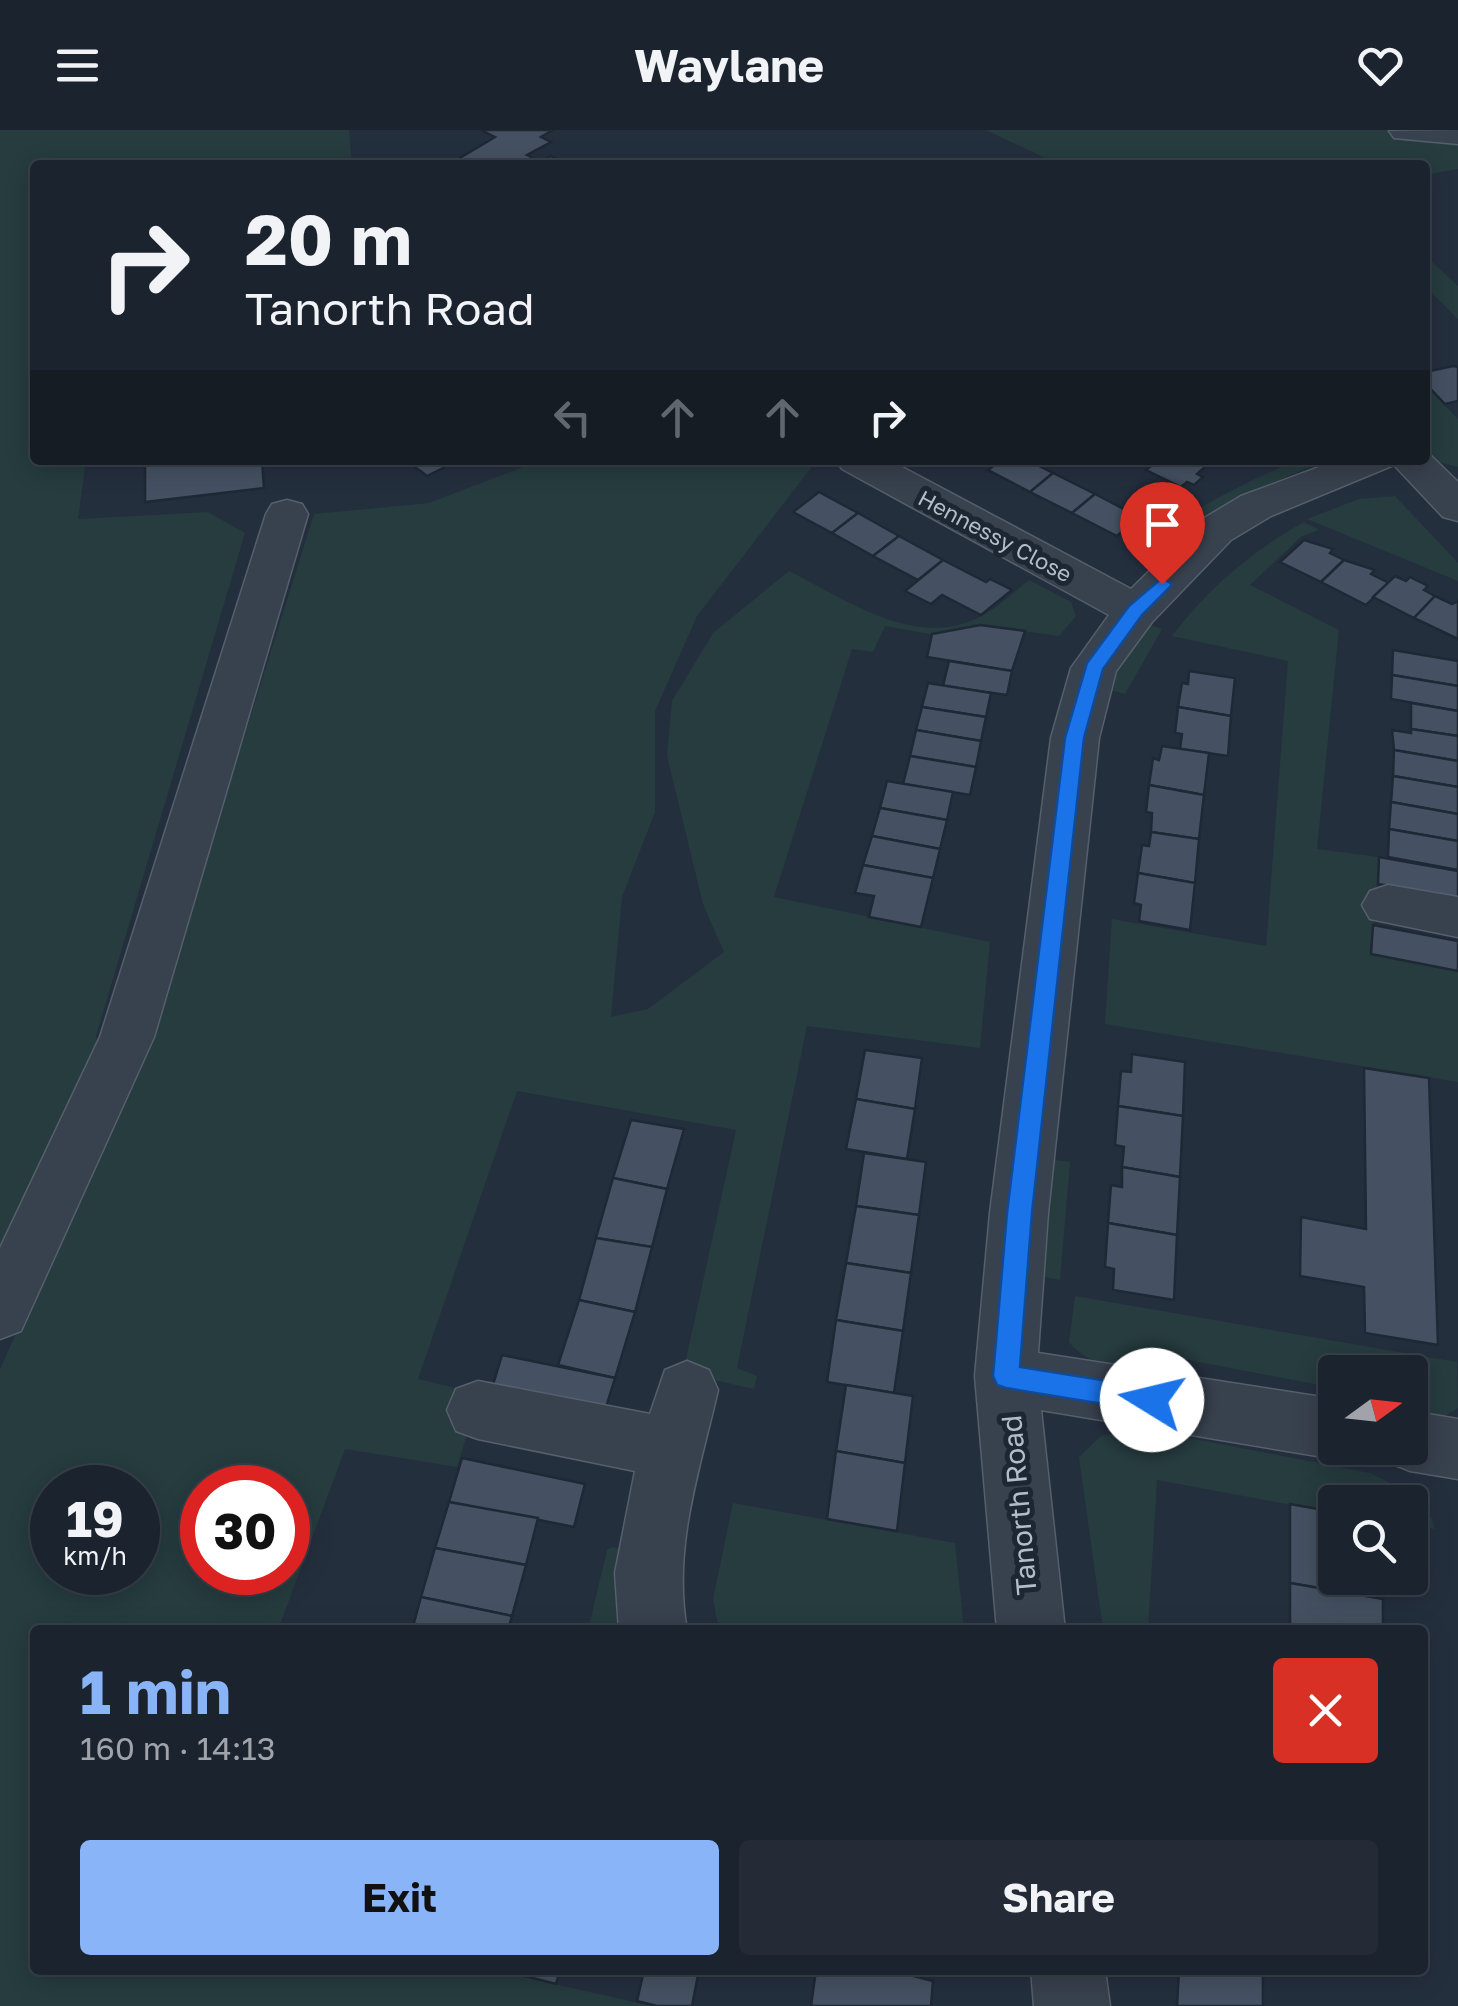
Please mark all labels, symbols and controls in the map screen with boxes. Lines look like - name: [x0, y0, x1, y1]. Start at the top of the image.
- icon: menu: [50, 38, 105, 93]
- text: Waylane: [634, 38, 824, 92]
- icon: heart: [1353, 38, 1408, 93]
- text: 20 m: [245, 196, 412, 280]
- icon: right: [80, 200, 210, 330]
- text: Tanorth Road: [245, 281, 535, 335]
- icon: left: [545, 390, 600, 445]
- icon: ahead: [650, 390, 705, 445]
- icon: ahead: [755, 390, 810, 445]
- icon: right: [860, 390, 915, 445]
- pin: [1120, 482, 1205, 585]
- street label: Hennessy Close: [914, 484, 1077, 587]
- icon: arrive: [1135, 497, 1190, 552]
- position arrow: [1100, 1348, 1204, 1452]
- north arrow: [1318, 1355, 1428, 1465]
- map controls: [1318, 1355, 1428, 1595]
- street label: Tanorth Road: [994, 1414, 1043, 1596]
- speed limit sign: 30: [180, 1465, 310, 1595]
- button: search: [1318, 1485, 1428, 1595]
- text: 19: [66, 1488, 124, 1548]
- text: km/h: [63, 1540, 127, 1571]
- text: 1 min: [80, 1655, 231, 1727]
- button: close: [1273, 1658, 1378, 1763]
- text: 160 m · 14:13: [80, 1729, 276, 1767]
- button: Exit: [80, 1840, 719, 1955]
- button: Share: [739, 1840, 1378, 1955]

